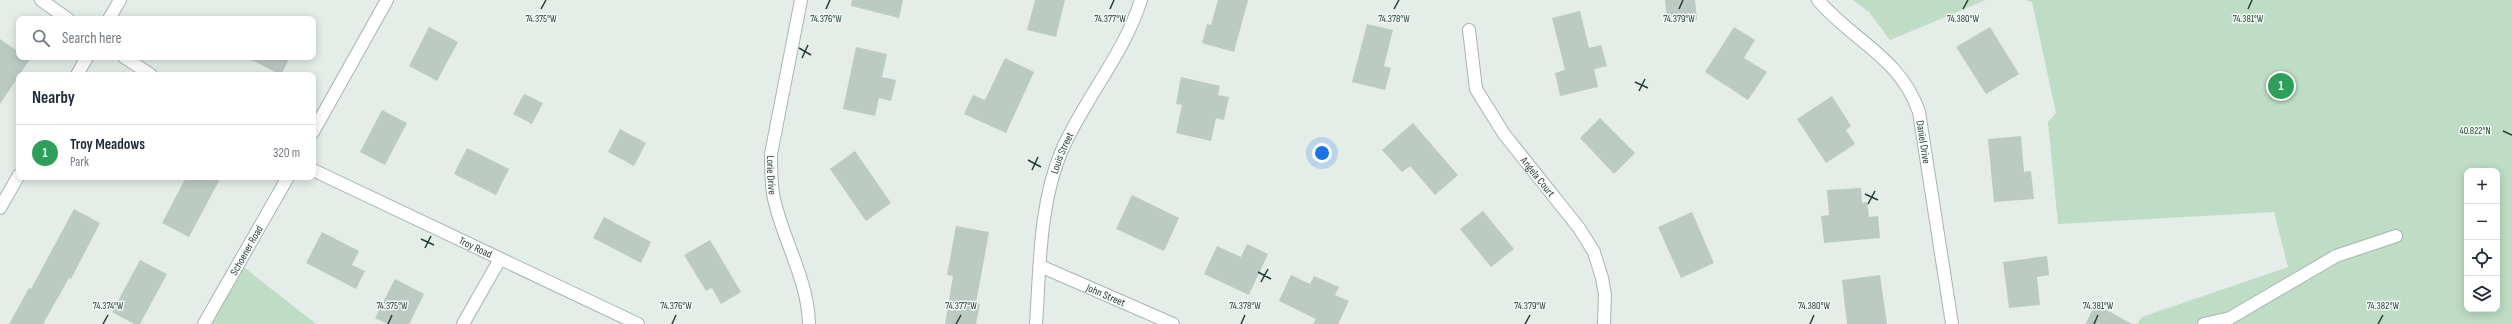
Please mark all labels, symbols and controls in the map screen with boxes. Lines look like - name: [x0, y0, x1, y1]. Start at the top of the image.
- text: 74.375°W: [525, 13, 557, 25]
- text: 74.376°W: [810, 13, 842, 25]
- text: 74.377°W: [1094, 13, 1126, 25]
- text: 74.378°W: [1378, 13, 1410, 25]
- text: 74.379°W: [1663, 13, 1695, 25]
- text: 74.380°W: [1947, 13, 1980, 25]
- text: 74.381°W: [2233, 13, 2264, 25]
- search box: [16, 16, 316, 60]
- icon: search: [30, 27, 52, 49]
- text: Search here: [62, 29, 122, 48]
- pin: 1: [2268, 71, 2294, 101]
- text: Nearby: [32, 88, 75, 108]
- street label: Daniel Drive: [1914, 119, 1933, 165]
- text: 40.822°N: [2459, 125, 2491, 137]
- street label: Louis Street: [1047, 129, 1076, 175]
- text: Troy Meadows: [70, 135, 145, 154]
- your location: [1312, 143, 1332, 163]
- text: 1: [42, 145, 48, 161]
- text: 320 m: [273, 145, 300, 161]
- street label: Angela Court: [1518, 153, 1558, 200]
- text: Park: [70, 154, 89, 170]
- street label: Lorie Drive: [764, 155, 780, 195]
- map controls: [2464, 168, 2500, 312]
- button: +: [2464, 168, 2500, 204]
- button: −: [2464, 204, 2500, 240]
- street label: Schoener Road: [227, 223, 266, 277]
- street label: Troy Road: [457, 234, 495, 261]
- button: locate: [2464, 240, 2500, 276]
- button: layers: [2464, 276, 2500, 312]
- street label: John Street: [1084, 280, 1128, 309]
- text: 74.374°W: [93, 300, 124, 312]
- text: 74.375°W: [376, 300, 408, 312]
- text: 74.376°W: [660, 300, 692, 312]
- text: 74.377°W: [945, 300, 977, 312]
- text: 74.378°W: [1229, 300, 1261, 312]
- text: 74.379°W: [1514, 300, 1546, 312]
- text: 74.380°W: [1798, 300, 1831, 312]
- text: 74.381°W: [2083, 300, 2114, 312]
- text: 74.382°W: [2367, 300, 2399, 312]

